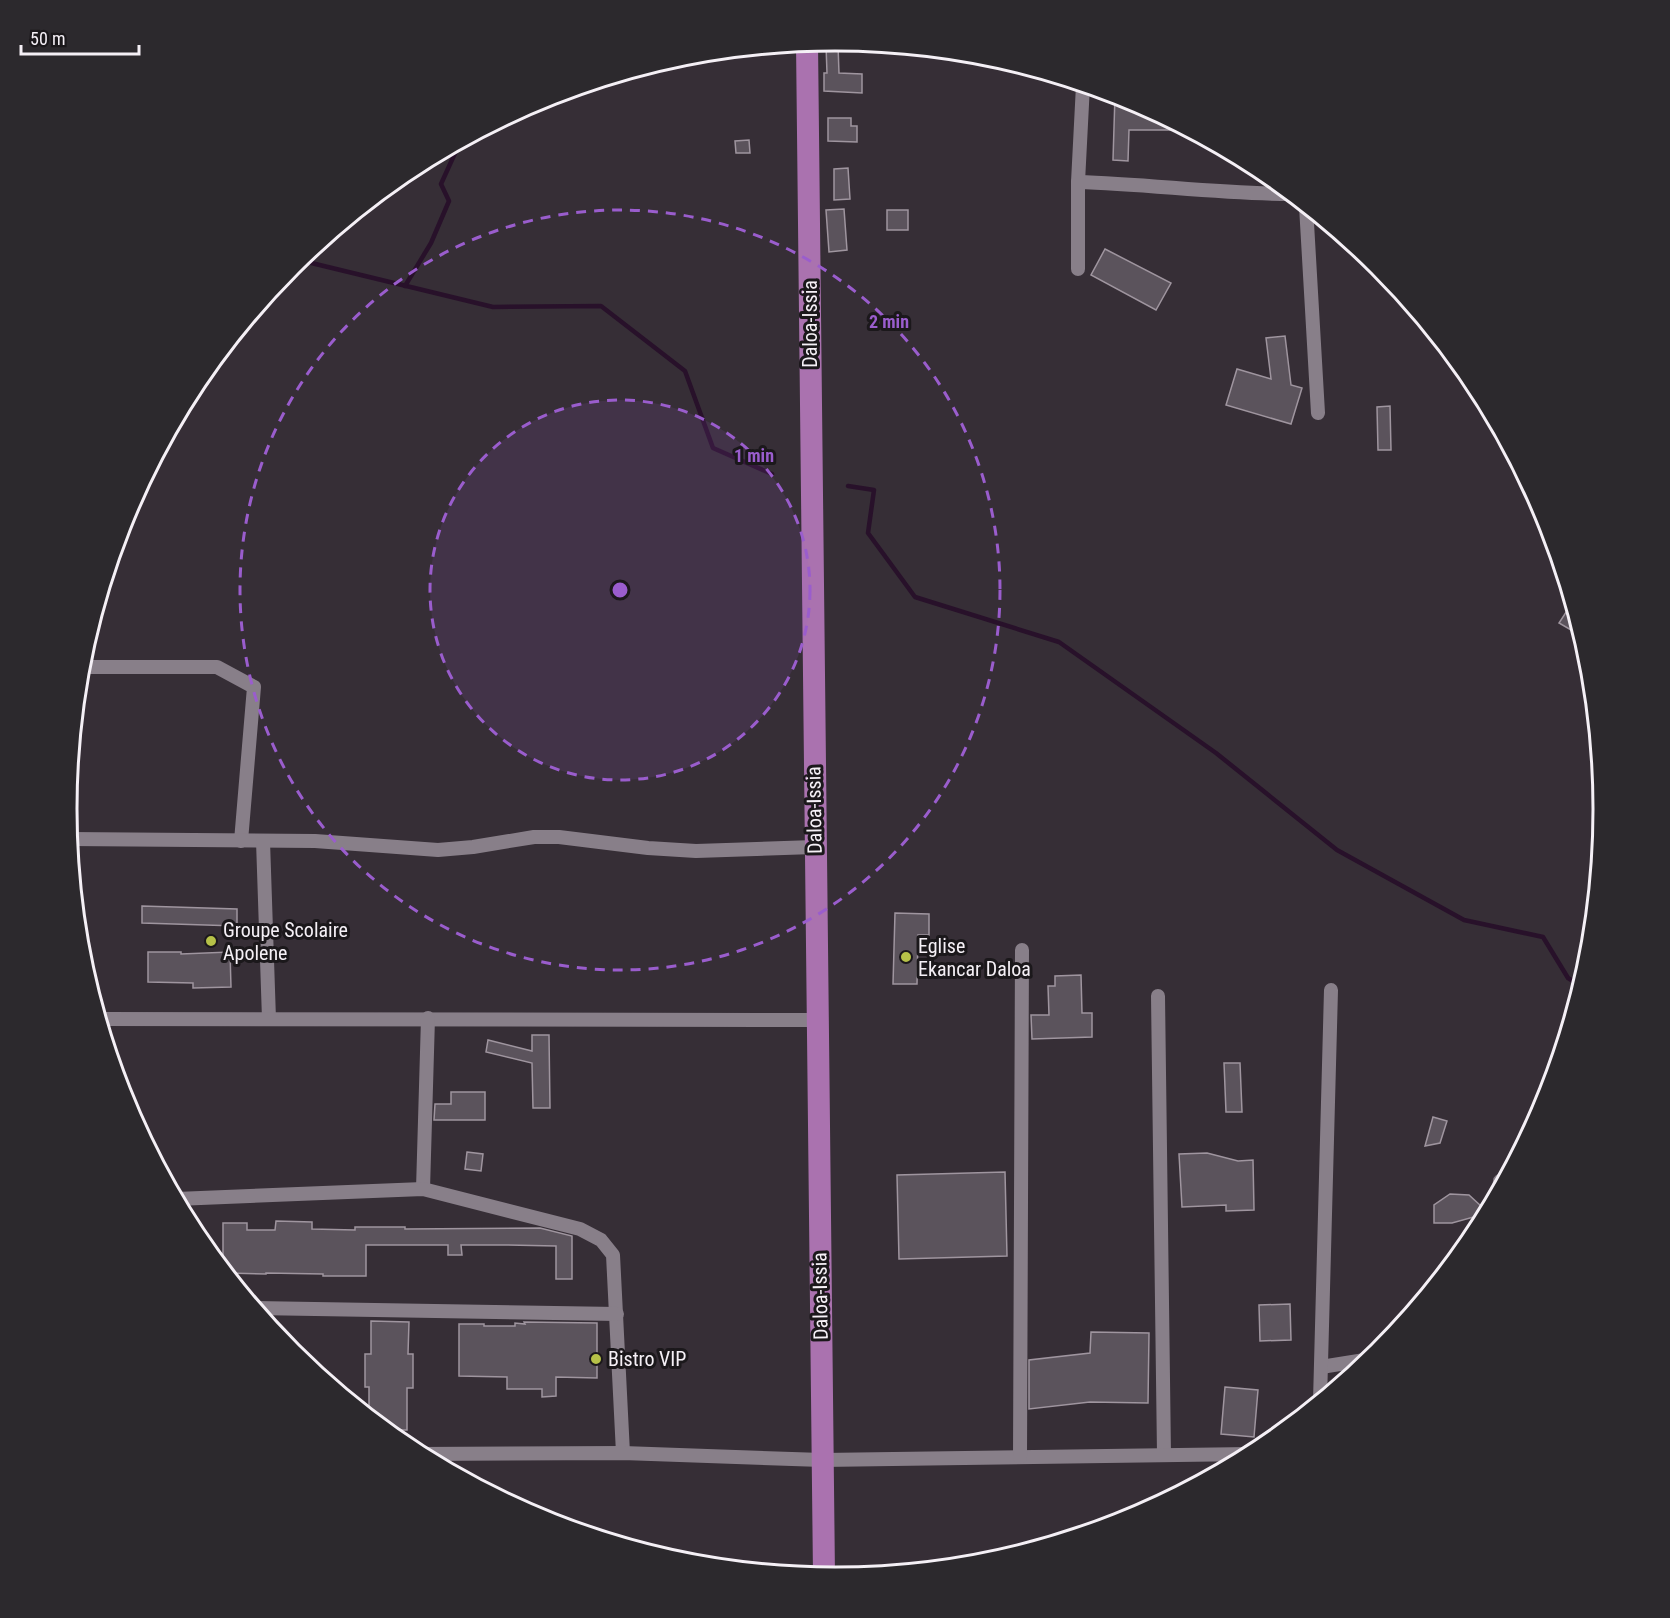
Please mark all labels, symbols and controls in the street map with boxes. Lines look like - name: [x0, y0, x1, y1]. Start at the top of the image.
- scale bar: [21, 18, 140, 56]
- text: 50 m: [30, 28, 65, 49]
- street label: Daloa-Issia: [798, 280, 822, 368]
- text: 2 min: [869, 311, 909, 332]
- text: 1 min: [734, 445, 774, 466]
- centre of rings: [610, 580, 630, 600]
- street label: Daloa-Issia: [801, 766, 827, 854]
- place label: Groupe Scolaire Apolene: [223, 918, 348, 965]
- marker: Groupe Scolaire Apolene: [204, 934, 218, 948]
- place label: Eglise Ekancar Daloa: [918, 934, 1031, 981]
- marker: Eglise Ekancar Daloa: [899, 950, 913, 964]
- street label: Daloa-Issia: [807, 1252, 833, 1340]
- place label: Bistro VIP: [608, 1347, 686, 1371]
- marker: Bistro VIP: [589, 1352, 603, 1366]

